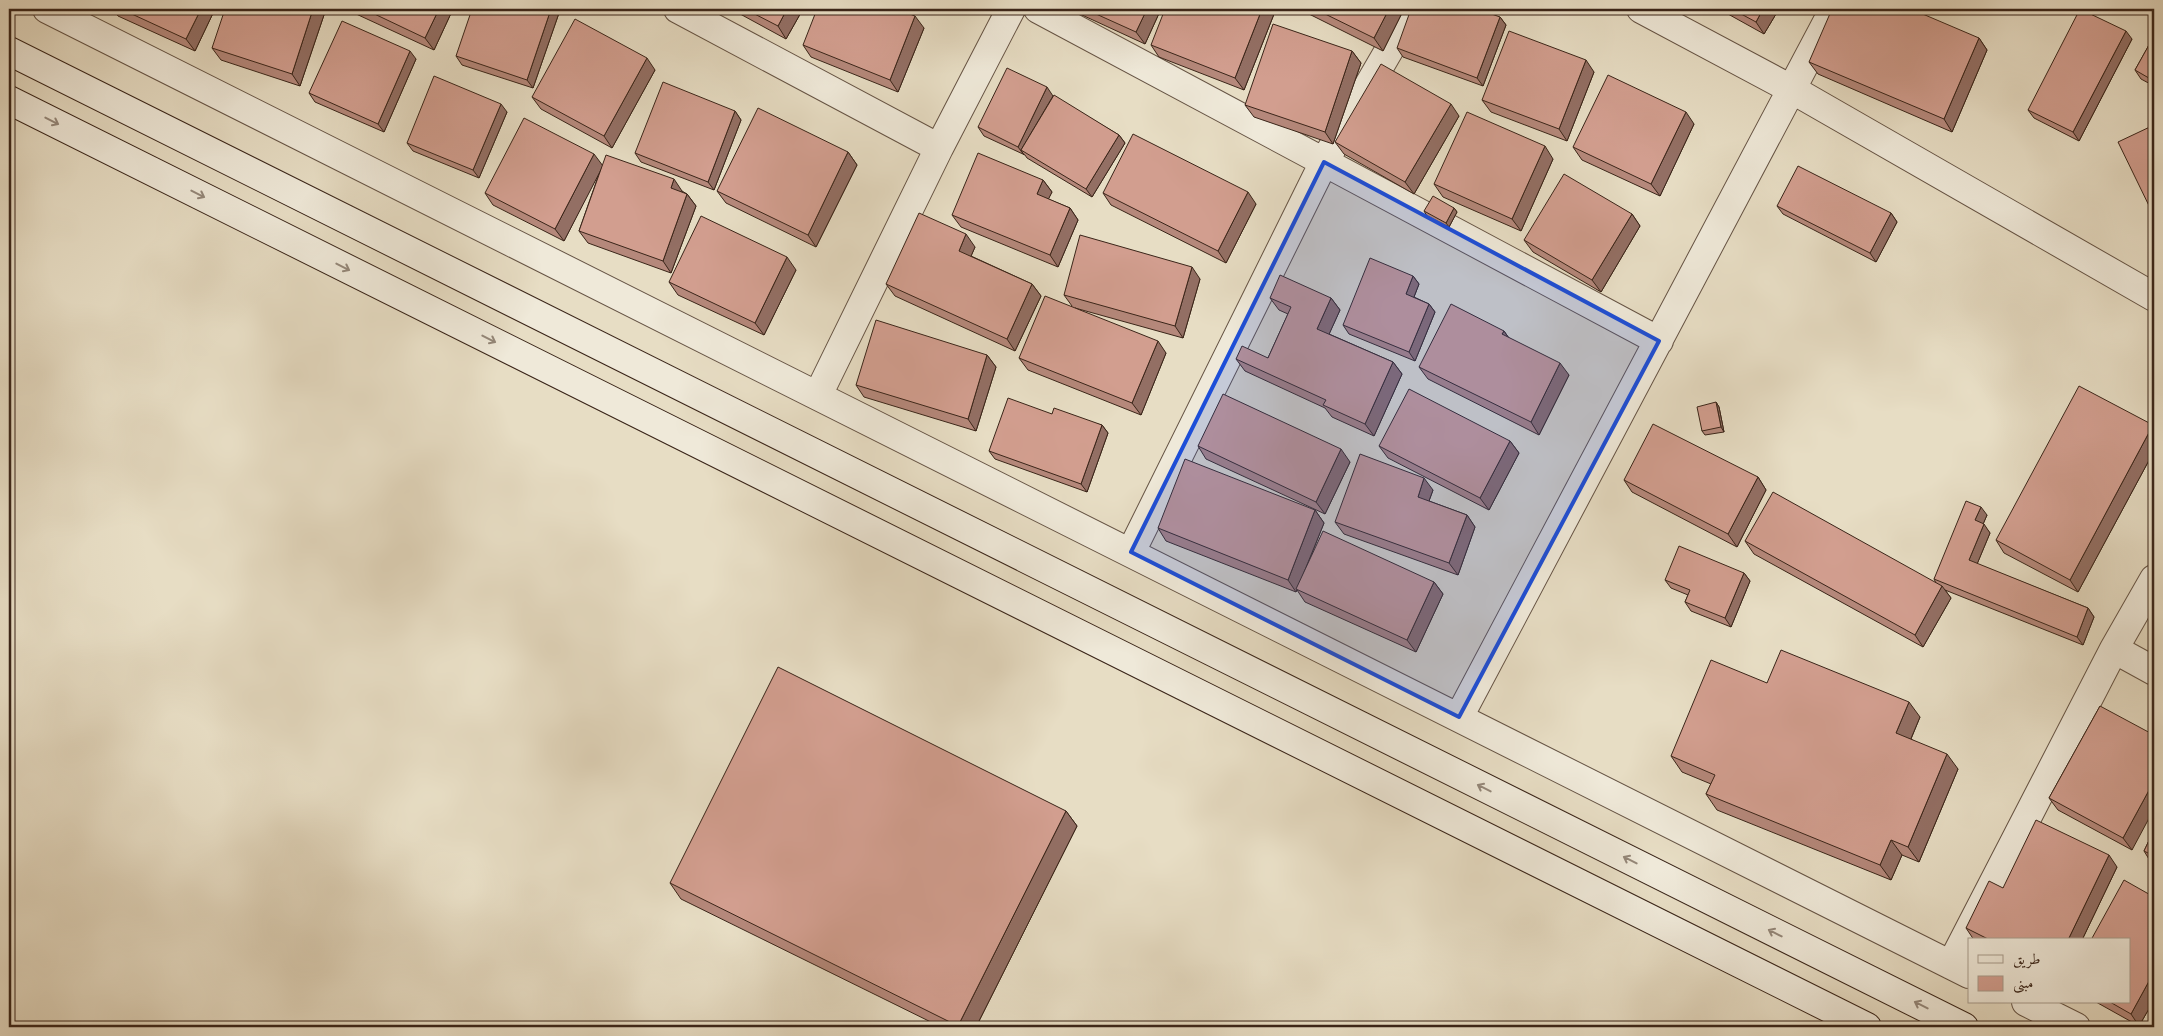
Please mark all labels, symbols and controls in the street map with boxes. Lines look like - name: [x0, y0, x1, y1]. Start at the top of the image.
- one-way arrow: [45, 116, 60, 126]
- one-way arrow: [190, 190, 205, 199]
- one-way arrow: [335, 262, 350, 272]
- one-way arrow: [481, 334, 496, 344]
- one-way arrow: [1477, 783, 1492, 793]
- one-way arrow: [1623, 855, 1638, 864]
- one-way arrow: [1768, 928, 1783, 937]
- legend: [1968, 938, 2130, 1004]
- text: طريق: [2013, 949, 2040, 969]
- text: مبنى: [2013, 973, 2033, 994]
- one-way arrow: [1914, 1000, 1929, 1010]

